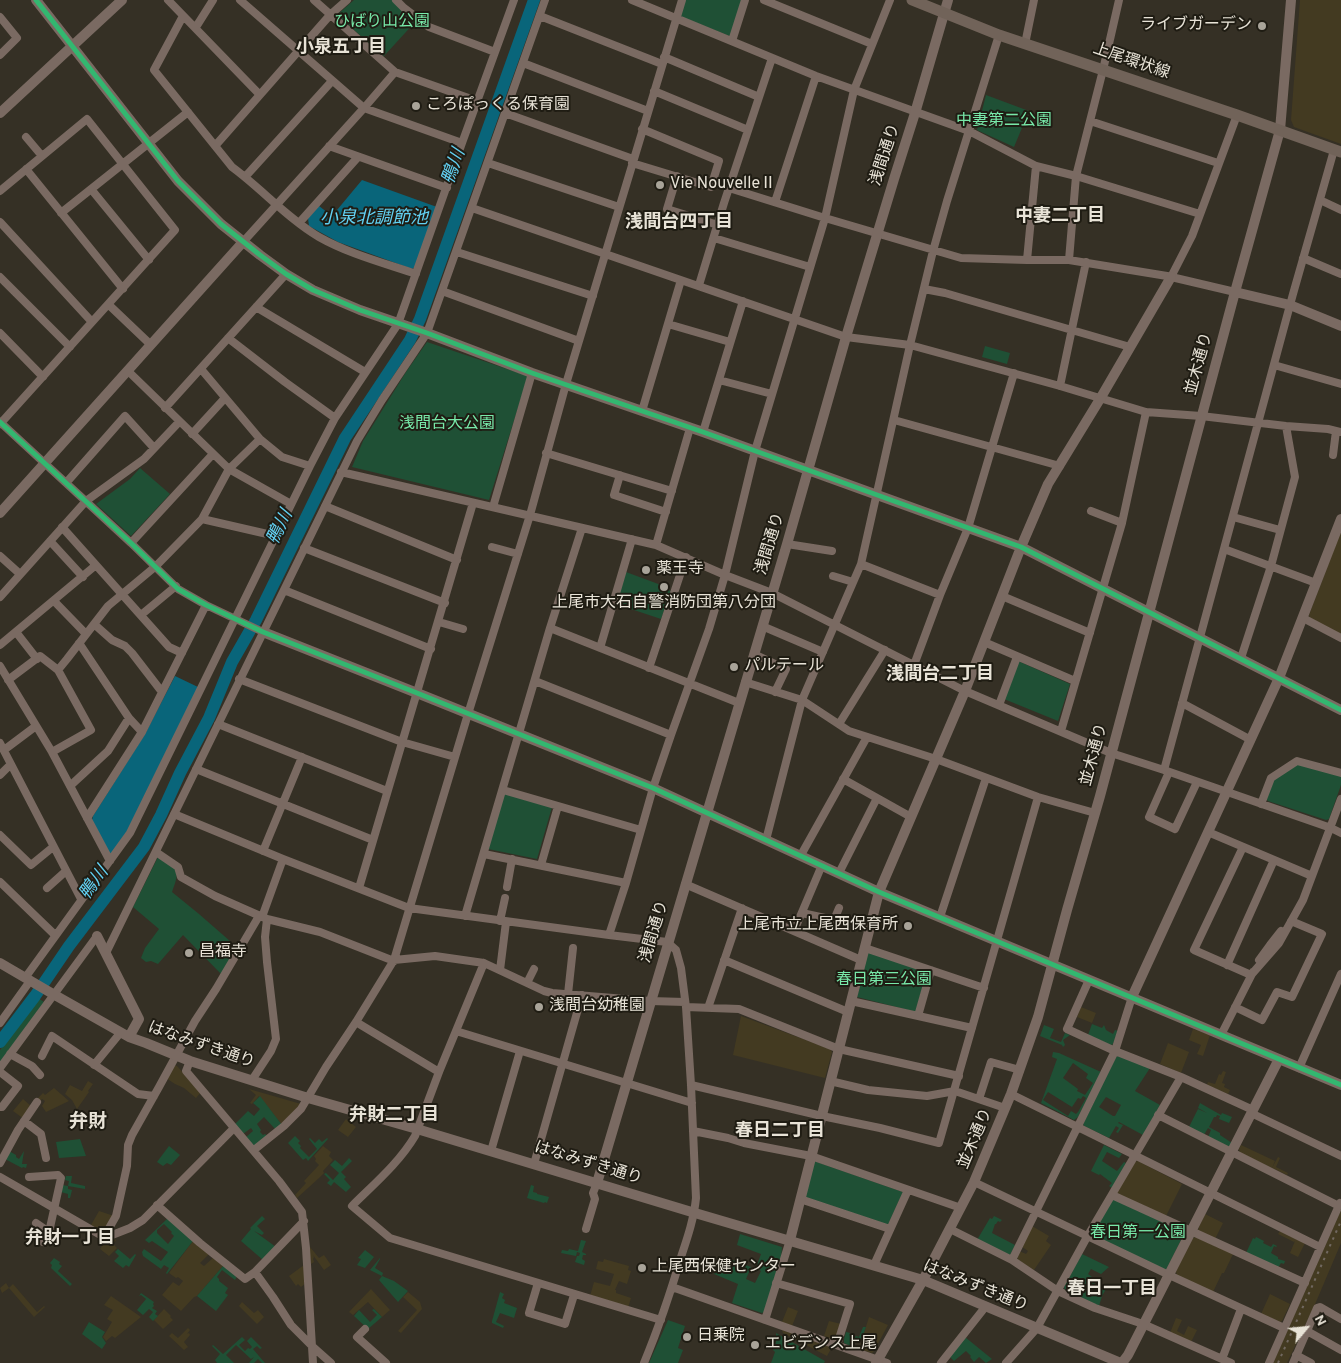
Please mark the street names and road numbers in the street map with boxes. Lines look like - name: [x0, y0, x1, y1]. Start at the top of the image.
- street label: 上尾環状線: [1090, 40, 1172, 84]
- street label: 浅間通り: [867, 122, 905, 188]
- street label: 並木通り: [1182, 331, 1218, 397]
- street label: 浅間通り: [752, 511, 790, 577]
- street label: 並木通り: [1077, 722, 1113, 788]
- street label: 浅間通り: [636, 899, 674, 965]
- street label: はなみずき通り: [145, 1019, 257, 1073]
- street label: 並木通り: [955, 1106, 997, 1172]
- street label: はなみずき通り: [532, 1138, 644, 1190]
- street label: はなみずき通り: [919, 1257, 1031, 1317]

